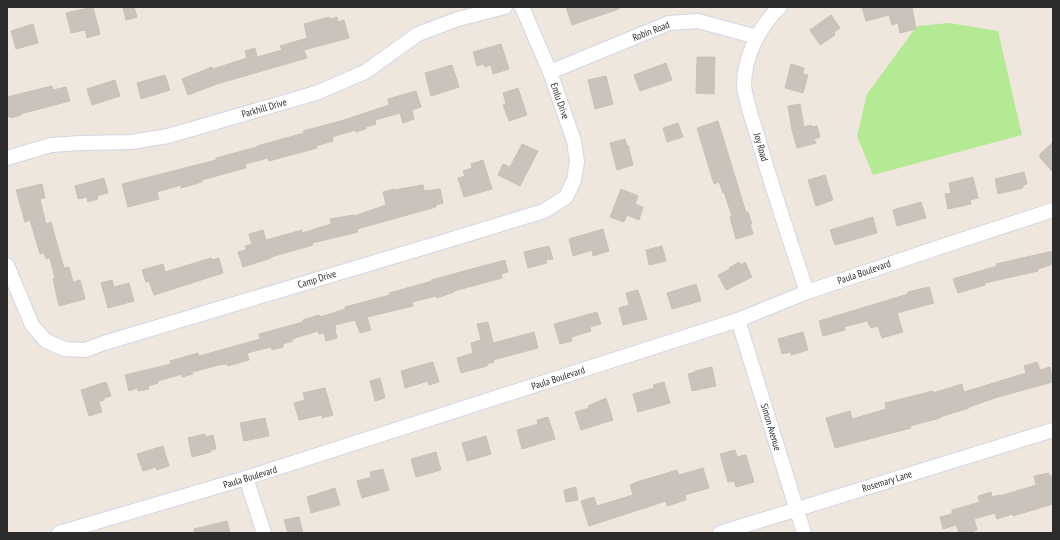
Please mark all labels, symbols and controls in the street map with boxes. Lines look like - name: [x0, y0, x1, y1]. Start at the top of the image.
- street label: Robin Road: [631, 18, 671, 44]
- street label: Emlu Drive: [548, 81, 572, 121]
- street label: Parkhill Drive: [240, 95, 288, 121]
- street label: Joy Road: [750, 130, 771, 163]
- street label: Paula Boulevard: [836, 257, 892, 287]
- street label: Camp Drive: [296, 267, 338, 291]
- street label: Paula Boulevard: [530, 363, 586, 393]
- street label: Simon Avenue: [758, 402, 784, 452]
- street label: Paula Boulevard: [221, 463, 279, 491]
- street label: Rosemary Lane: [860, 467, 914, 495]

